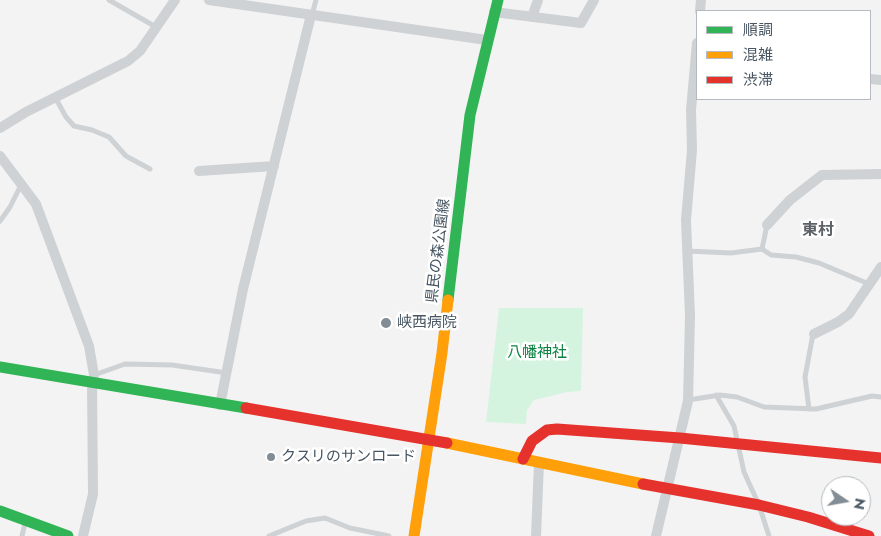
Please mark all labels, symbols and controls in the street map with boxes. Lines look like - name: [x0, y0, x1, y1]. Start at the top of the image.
- legend: [696, 10, 871, 100]
- text: 順調: [743, 19, 773, 41]
- text: 混雑: [743, 44, 773, 66]
- text: 渋滞: [743, 69, 773, 91]
- street label: 県民の森公園線: [424, 198, 454, 304]
- district label: 東村: [802, 221, 834, 241]
- place label: 峡西病院: [397, 314, 457, 332]
- marker: 峡西病院: [379, 316, 393, 330]
- park label: 八幡神社: [507, 344, 567, 362]
- place label: クスリのサンロード: [281, 448, 416, 466]
- marker: クスリのサンロード: [265, 451, 277, 463]
- north arrow: [821, 476, 871, 526]
- text: N: [849, 496, 871, 511]

